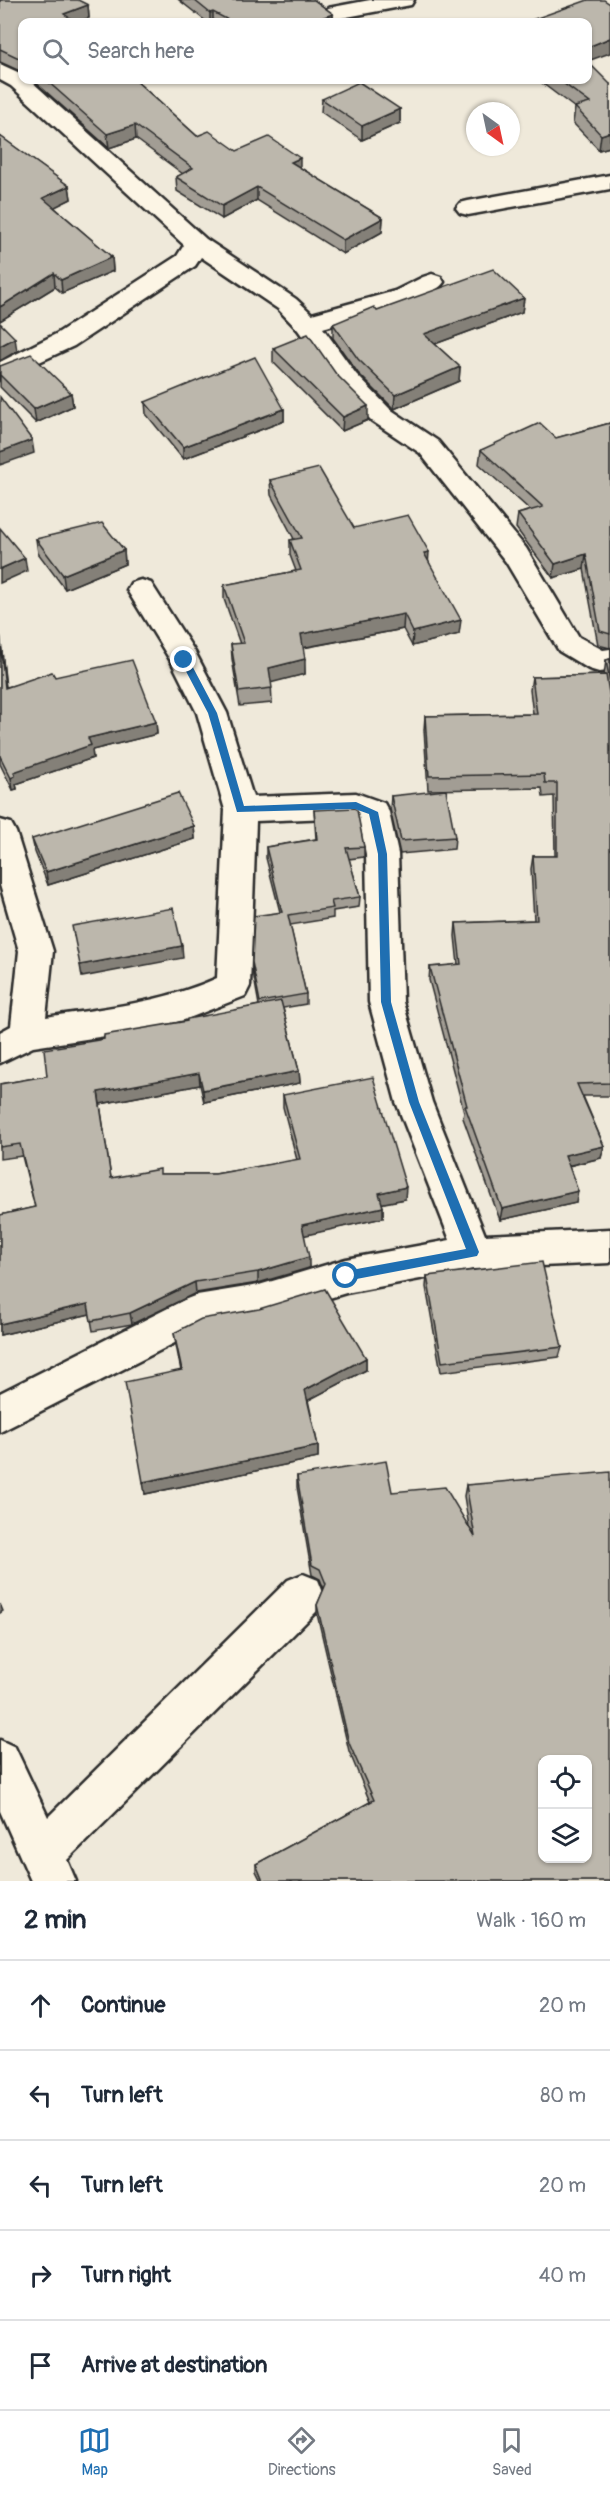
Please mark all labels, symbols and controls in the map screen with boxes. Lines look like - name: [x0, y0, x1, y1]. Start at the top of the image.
- search box: [18, 18, 592, 84]
- icon: search: [39, 35, 72, 68]
- text: Search here: [87, 37, 194, 65]
- north arrow: [466, 102, 520, 156]
- route end: [170, 646, 196, 672]
- route start: [332, 1262, 358, 1288]
- map controls: [538, 1755, 592, 1863]
- button: locate: [538, 1755, 592, 1809]
- button: layers: [538, 1809, 592, 1863]
- text: 2 min: [24, 1904, 86, 1936]
- text: Walk · 160 m: [476, 1908, 586, 1933]
- icon: ahead: [24, 1989, 57, 2022]
- text: Continue: [81, 1991, 165, 2019]
- text: 20 m: [539, 1993, 586, 2018]
- icon: left: [24, 2079, 57, 2112]
- text: Turn left: [81, 2081, 163, 2109]
- text: 80 m: [540, 2083, 586, 2108]
- icon: left: [24, 2169, 57, 2202]
- text: Turn left: [81, 2171, 163, 2199]
- text: 20 m: [539, 2173, 586, 2198]
- icon: right: [24, 2259, 57, 2292]
- text: Turn right: [81, 2261, 171, 2289]
- text: 40 m: [539, 2263, 586, 2288]
- icon: arrive: [24, 2349, 57, 2382]
- text: Arrive at destination: [81, 2351, 267, 2379]
- tab: Map: [78, 2424, 111, 2480]
- tab: Directions: [268, 2424, 336, 2480]
- tab: Saved: [492, 2424, 532, 2480]

